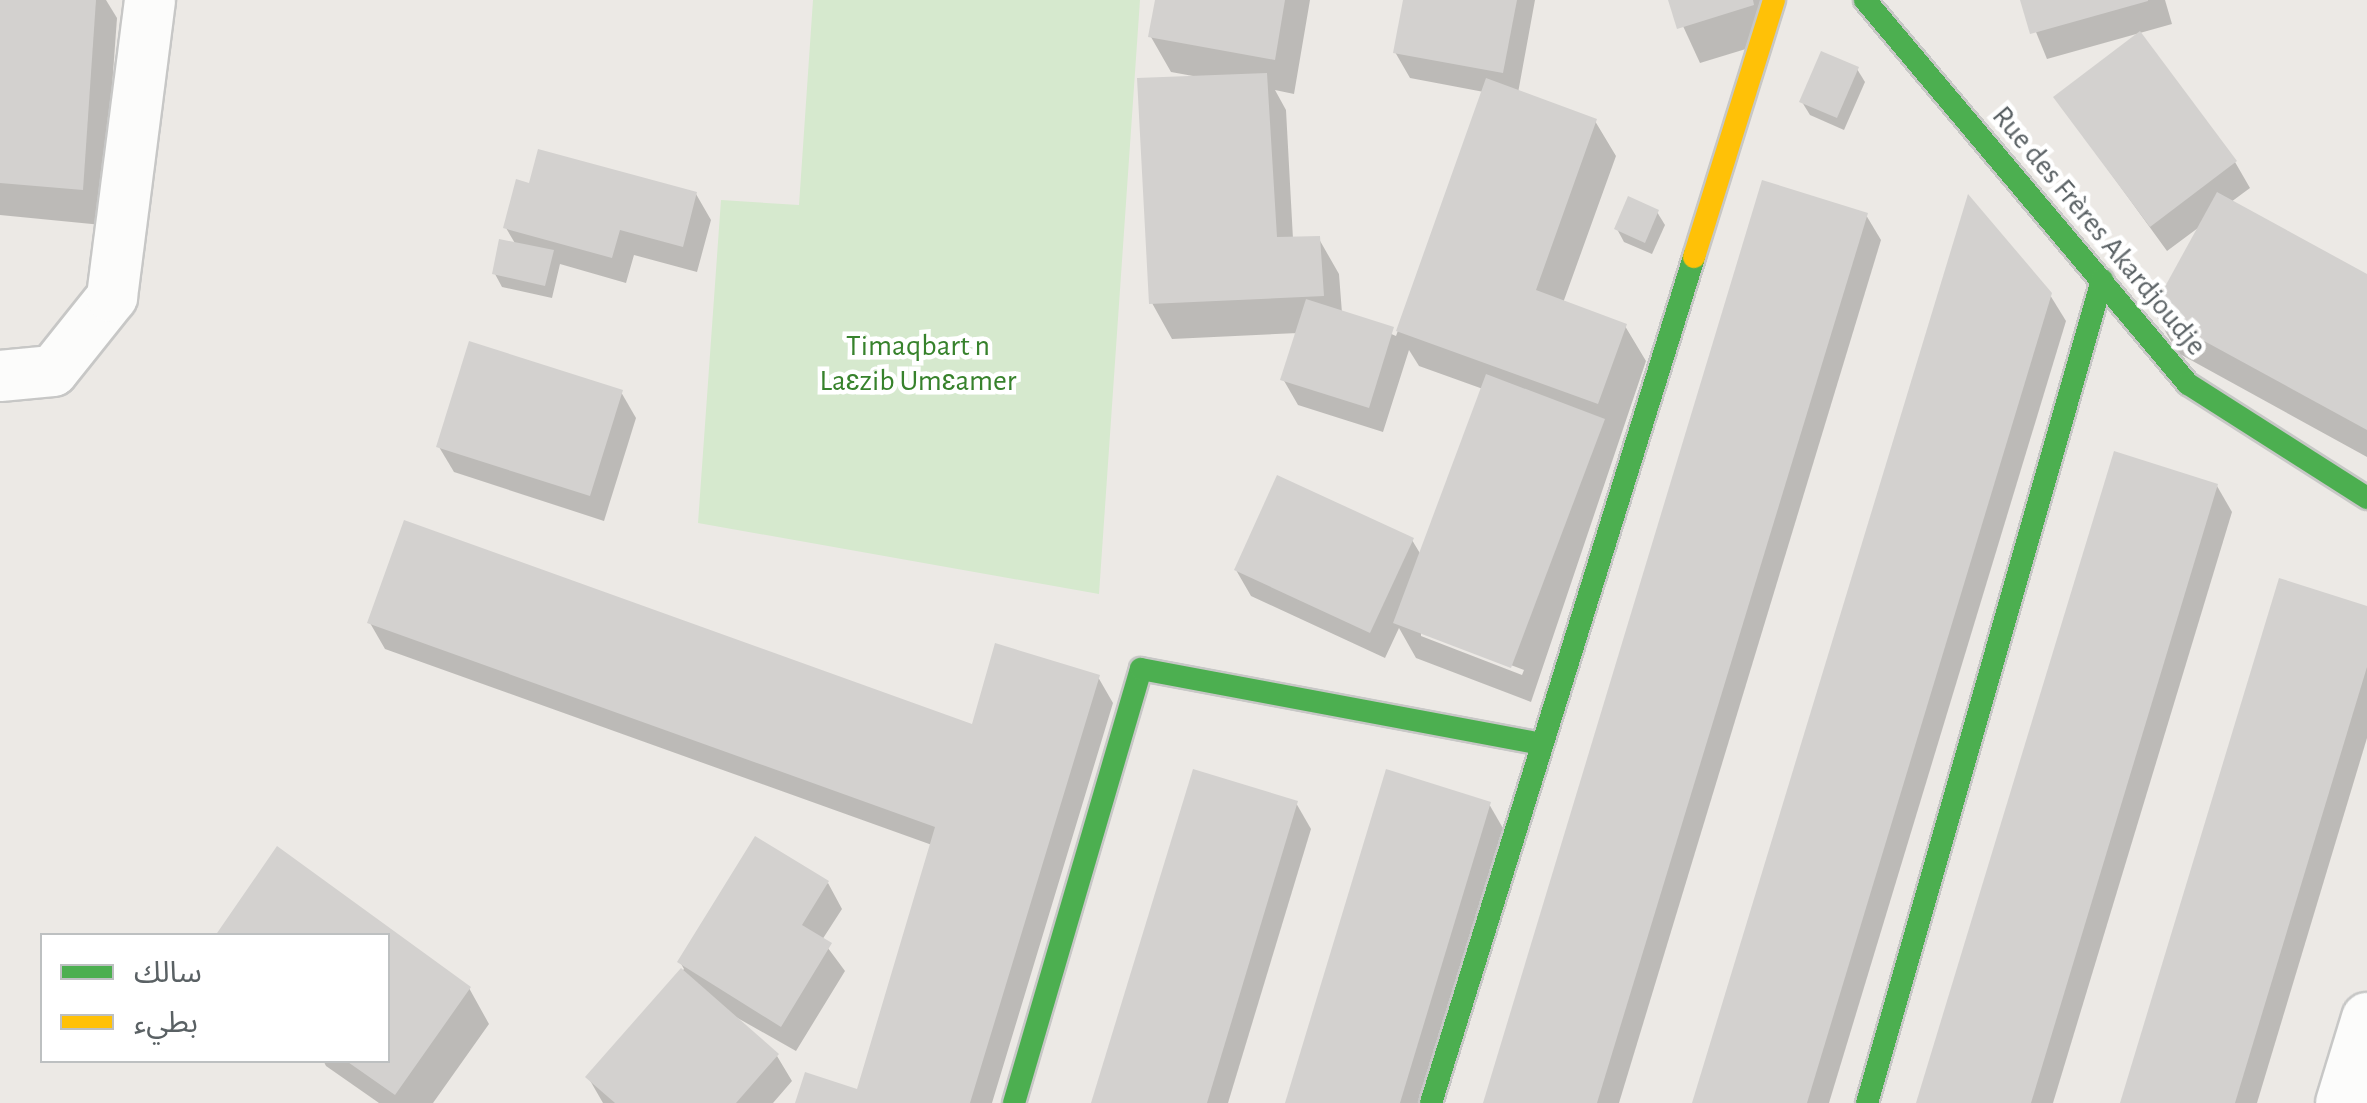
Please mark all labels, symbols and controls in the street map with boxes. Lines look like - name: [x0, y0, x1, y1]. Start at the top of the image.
- street label: Rue des Frères Akardjoudje: [1984, 99, 2214, 363]
- park label: Timaqbart n Laɛzib Umɛamer: [819, 328, 1017, 398]
- legend: [40, 933, 390, 1063]
- text: سالك: [134, 958, 202, 988]
- text: بطيء: [134, 1008, 198, 1038]

